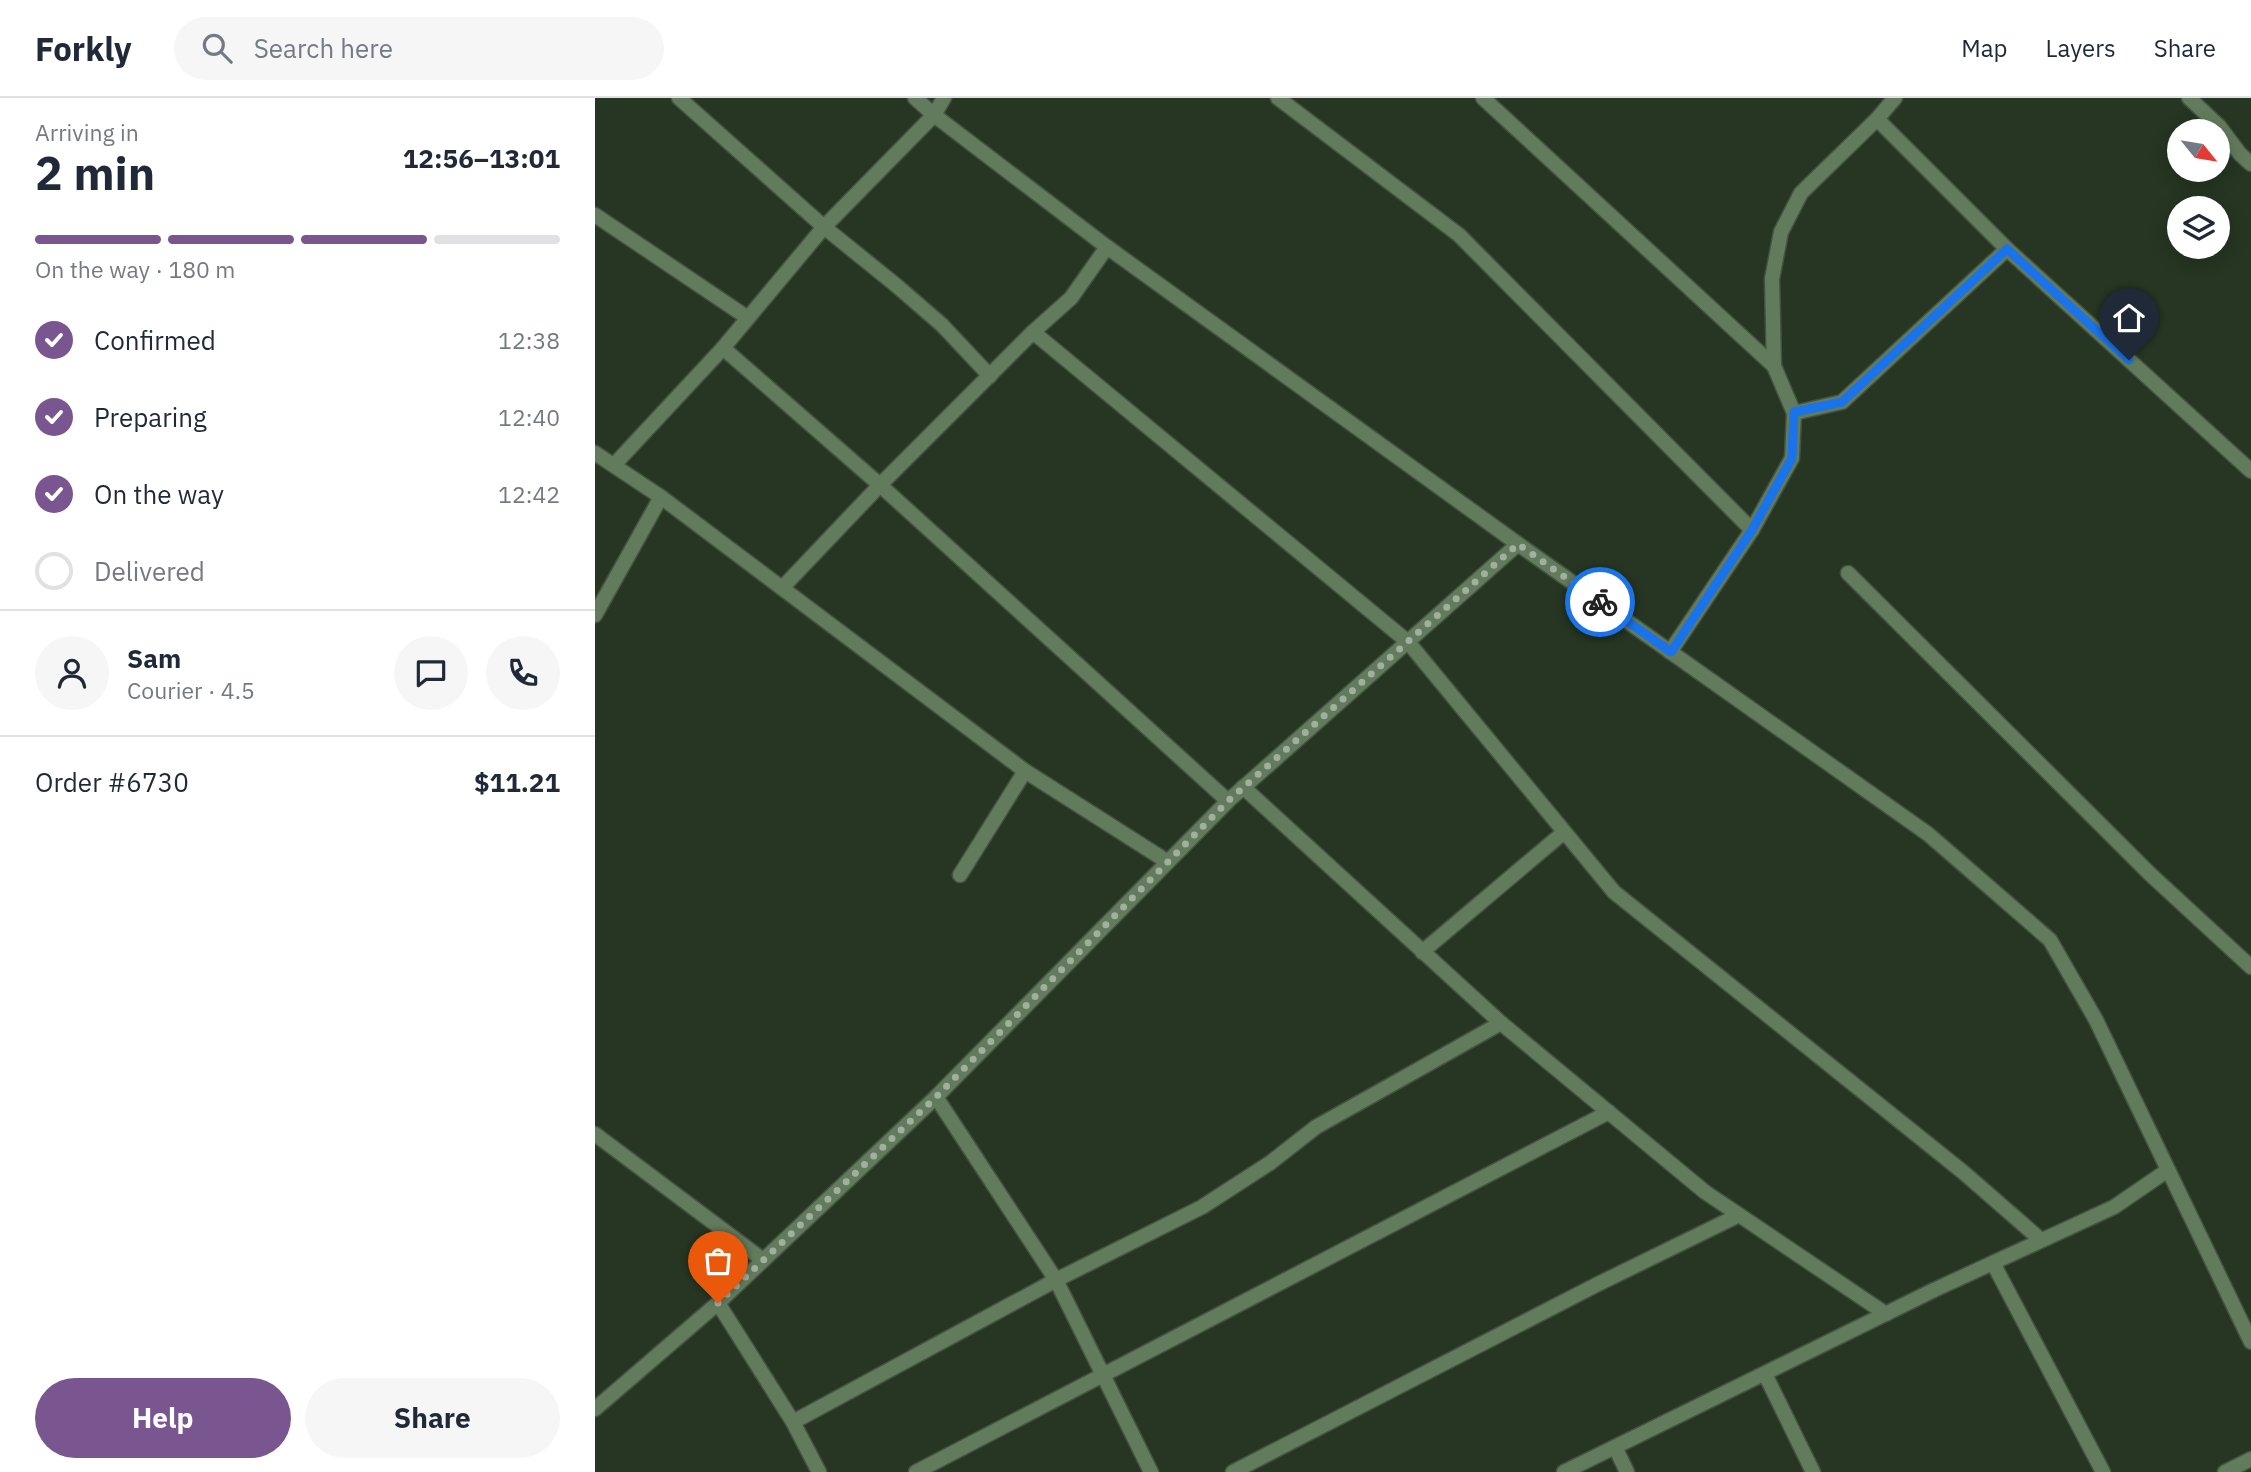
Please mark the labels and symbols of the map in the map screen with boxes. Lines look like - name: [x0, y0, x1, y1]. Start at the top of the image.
- north arrow: [2167, 119, 2229, 182]
- pin: [2099, 288, 2159, 360]
- courier: [1565, 567, 1635, 637]
- pin: [688, 1231, 748, 1303]

